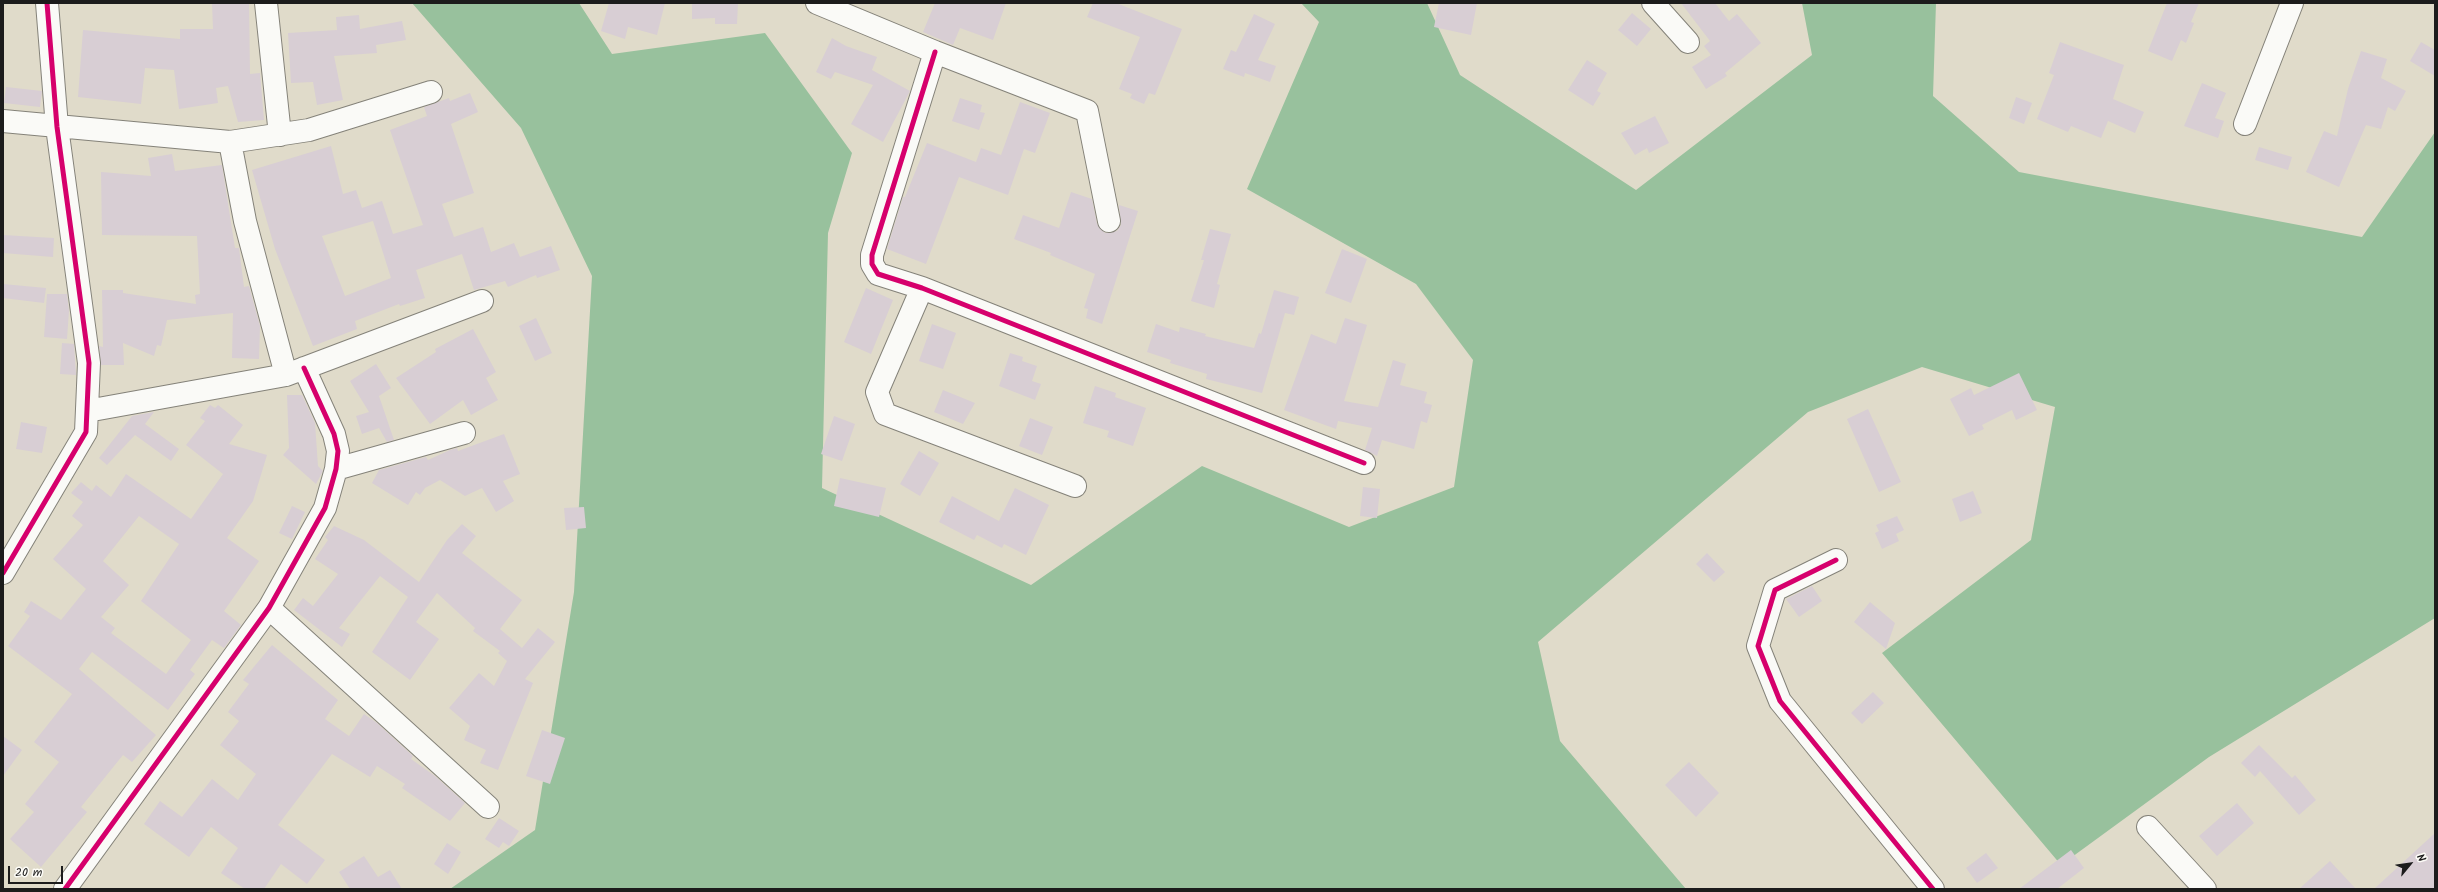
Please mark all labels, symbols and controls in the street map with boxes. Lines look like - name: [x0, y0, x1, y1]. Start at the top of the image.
- north arrow: [2390, 844, 2430, 884]
- text: N: [2411, 851, 2430, 866]
- scale bar: [10, 858, 65, 884]
- text: 20 m: [15, 863, 42, 882]

